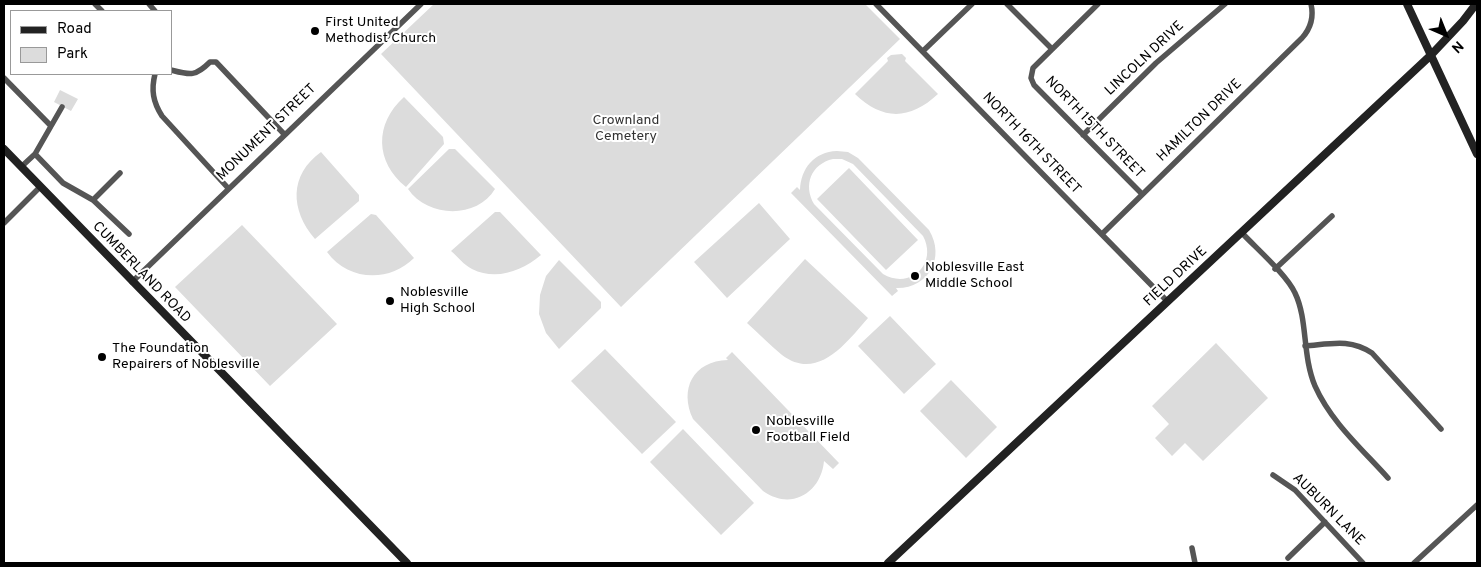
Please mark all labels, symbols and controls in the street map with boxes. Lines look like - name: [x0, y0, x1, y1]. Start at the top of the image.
- legend: [10, 10, 172, 75]
- north arrow: [1421, 10, 1471, 60]
- place label: First United Methodist Church: [325, 15, 436, 48]
- street label: LINCOLN DRIVE: [1102, 18, 1188, 100]
- text: Road: [57, 20, 92, 39]
- marker: First United Methodist Church: [309, 25, 321, 37]
- text: N: [1447, 37, 1466, 56]
- text: Park: [57, 45, 88, 64]
- street label: NORTH 15TH STREET: [1041, 73, 1147, 183]
- street label: HAMILTON DRIVE: [1154, 76, 1246, 166]
- street label: MONUMENT STREET: [214, 81, 320, 185]
- street label: NORTH 16TH STREET: [978, 90, 1084, 198]
- park label: Crownland Cemetery: [593, 113, 659, 146]
- street label: CUMBERLAND ROAD: [88, 219, 194, 327]
- street label: FIELD DRIVE: [1141, 243, 1211, 311]
- place label: Noblesville East Middle School: [925, 260, 1024, 292]
- marker: Noblesville East Middle School: [909, 270, 921, 282]
- place label: Noblesville High School: [400, 285, 475, 318]
- marker: Noblesville High School: [384, 295, 396, 307]
- place label: The Foundation Repairers of Noblesville: [112, 341, 260, 374]
- marker: The Foundation Repairers of Noblesville: [96, 351, 108, 363]
- place label: Noblesville Football Field: [766, 414, 850, 447]
- marker: Noblesville Football Field: [750, 424, 762, 436]
- street label: AUBURN LANE: [1288, 470, 1368, 550]

